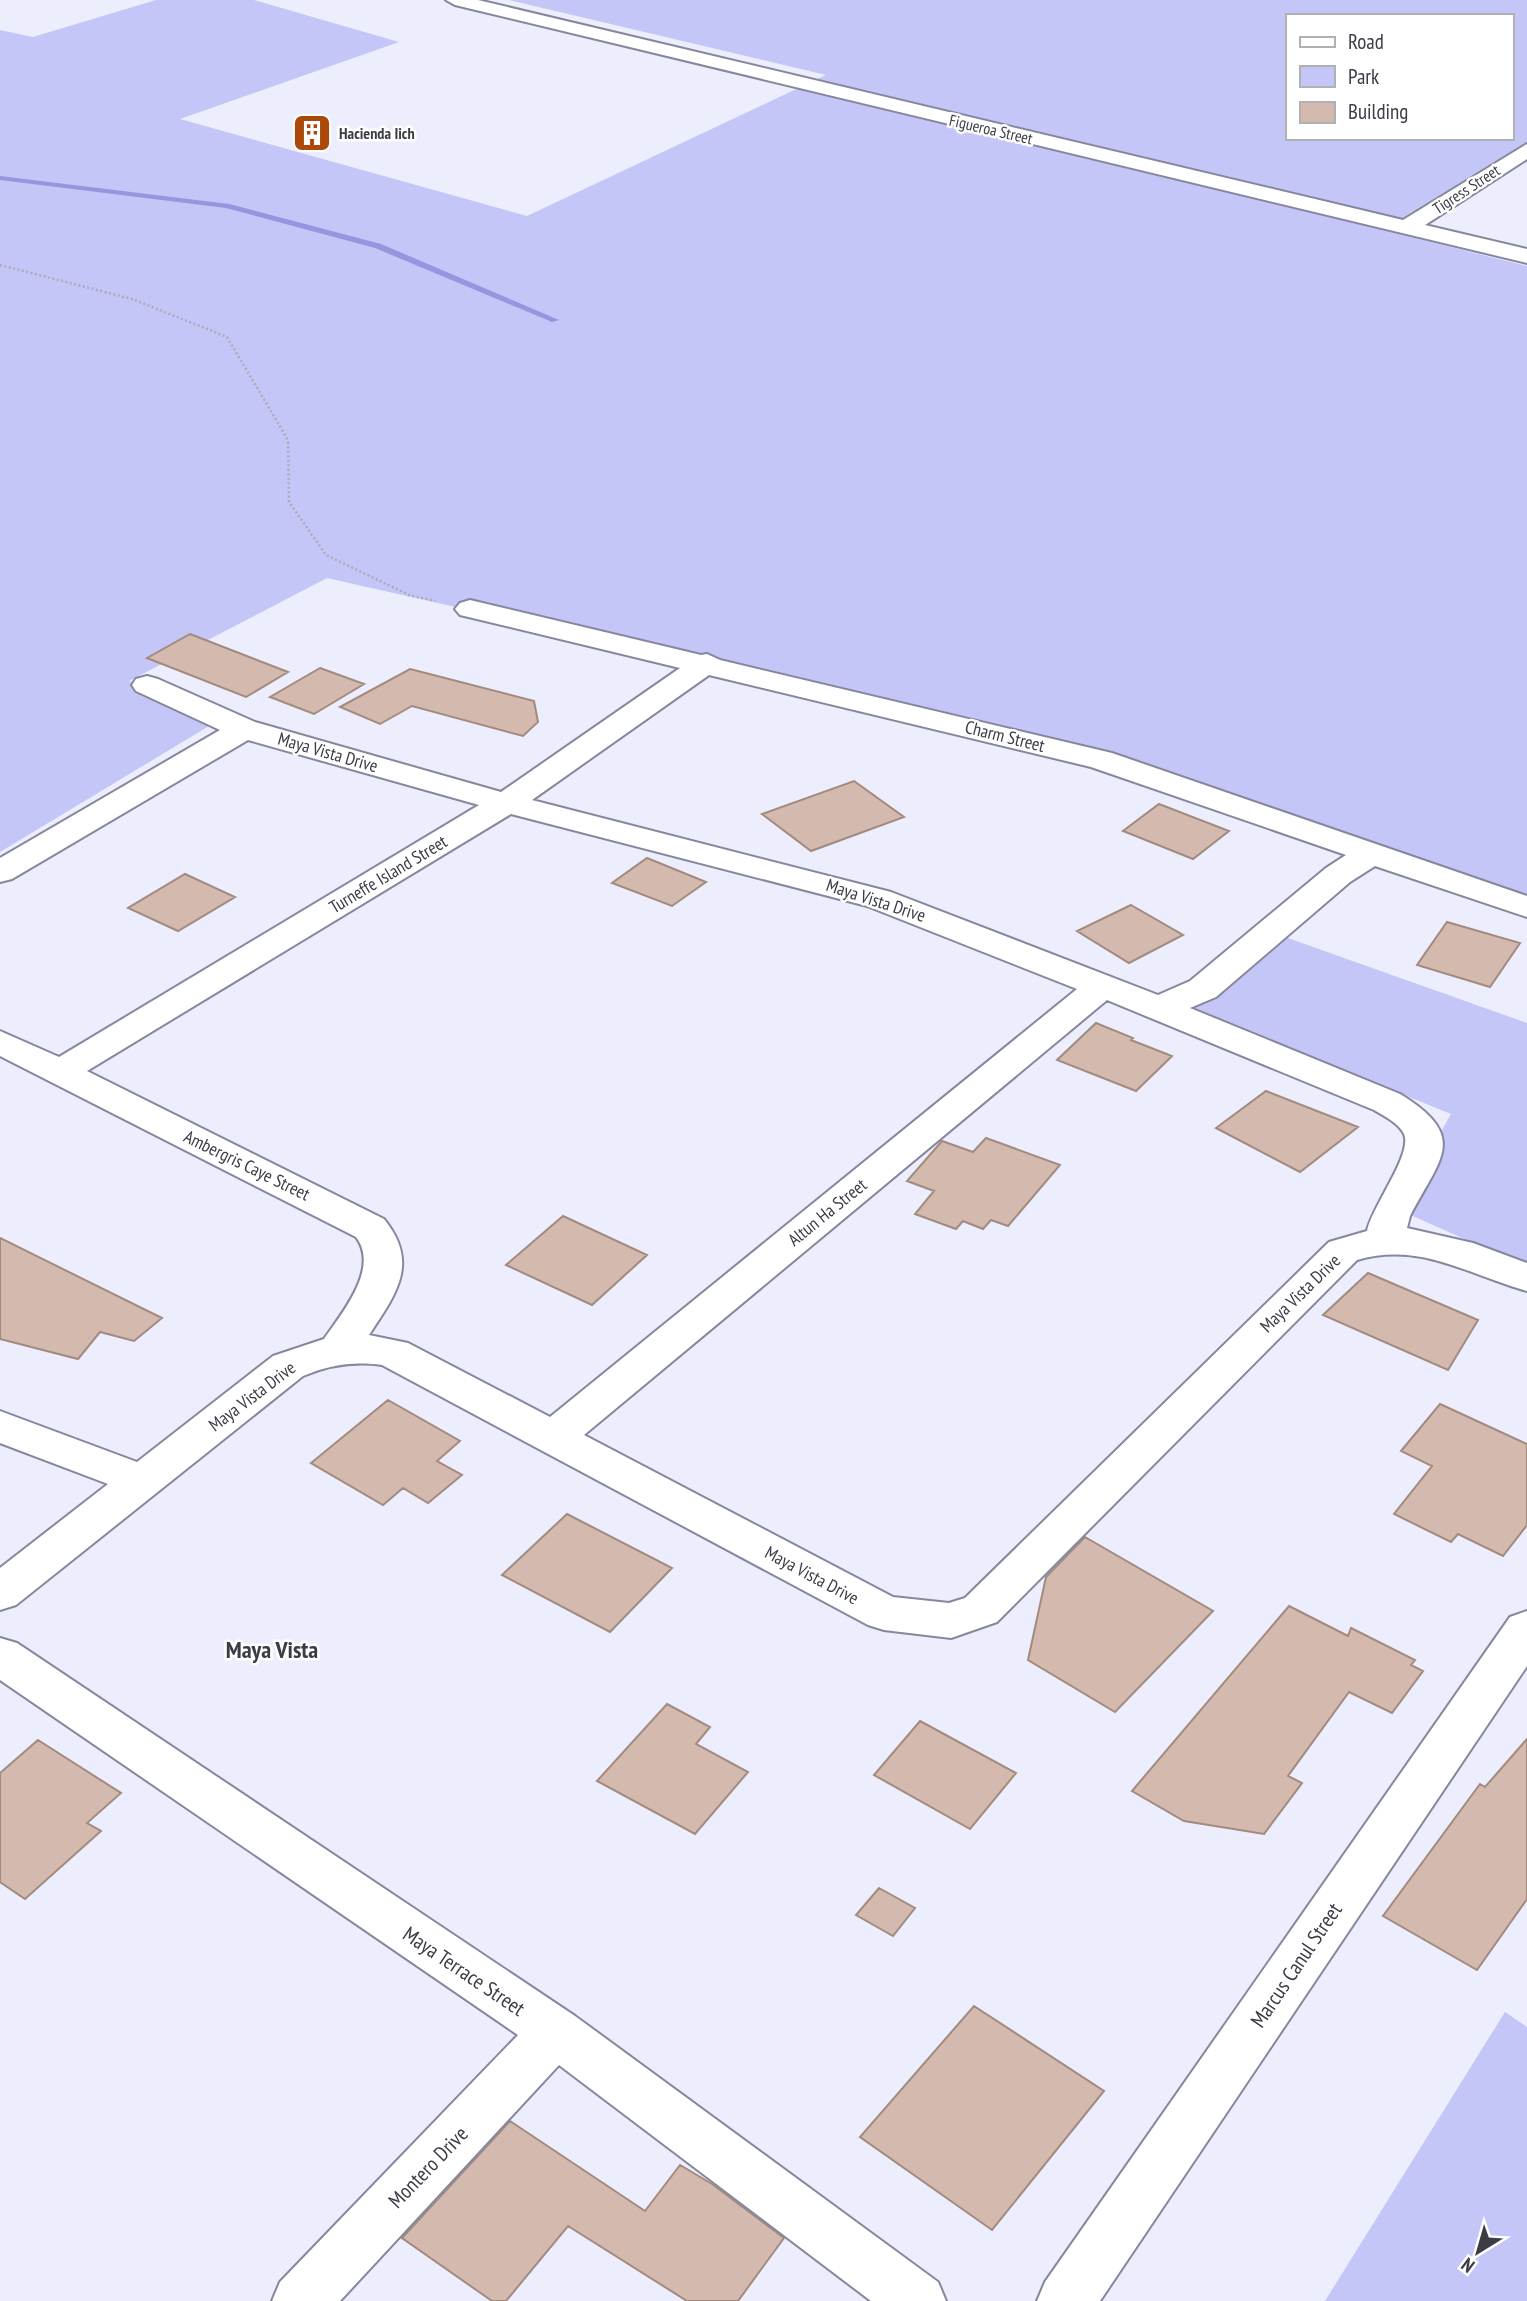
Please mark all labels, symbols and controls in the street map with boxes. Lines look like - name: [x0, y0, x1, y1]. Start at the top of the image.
- legend: [1286, 14, 1513, 140]
- text: Road: [1348, 28, 1384, 55]
- text: Park: [1348, 63, 1379, 90]
- text: Building: [1348, 98, 1408, 125]
- street label: Figueroa Street: [947, 110, 1035, 148]
- building icon: Hacienda Iich: [291, 112, 333, 154]
- place label: Hacienda Iich: [339, 123, 415, 143]
- street label: Tigress Street: [1429, 160, 1504, 218]
- street label: Charm Street: [963, 715, 1047, 757]
- street label: Maya Vista Drive: [275, 727, 381, 777]
- street label: Turneffe Island Street: [325, 830, 451, 918]
- street label: Maya Vista Drive: [823, 873, 929, 927]
- street label: Ambergris Caye Street: [180, 1125, 314, 1205]
- street label: Altun Ha Street: [783, 1173, 871, 1251]
- street label: Maya Vista Drive: [1255, 1249, 1345, 1337]
- street label: Maya Vista Drive: [204, 1356, 300, 1436]
- street label: Maya Vista Drive: [761, 1541, 863, 1609]
- district label: Maya Vista: [226, 1634, 318, 1665]
- street label: Marcus Canul Street: [1244, 1897, 1348, 2032]
- street label: Maya Terrace Street: [398, 1920, 530, 2022]
- street label: Montero Drive: [382, 2120, 474, 2214]
- north arrow: [1443, 2217, 1513, 2287]
- text: N: [1456, 2253, 1479, 2278]

